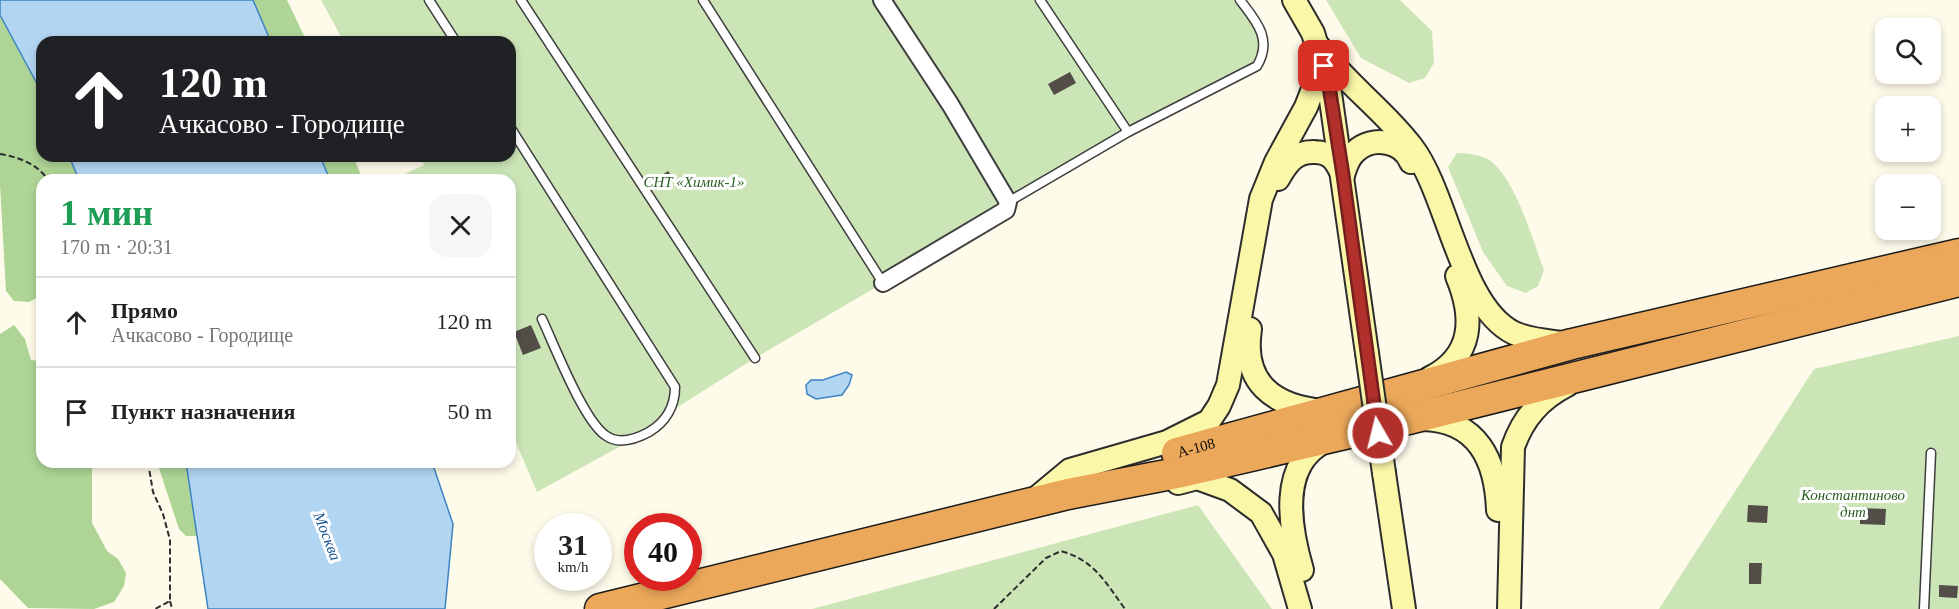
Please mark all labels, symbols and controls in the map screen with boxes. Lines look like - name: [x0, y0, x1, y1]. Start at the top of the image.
- map controls: [1875, 18, 1941, 240]
- button: search: [1875, 18, 1941, 84]
- pin: [1298, 40, 1349, 91]
- icon: arrive: [1307, 49, 1340, 82]
- icon: ahead: [60, 60, 138, 138]
- text: 120 m: [159, 60, 268, 106]
- button: +: [1875, 96, 1941, 162]
- text: Ачкасово - Городище: [159, 109, 405, 139]
- park label: СНТ «Химик-1»: [643, 174, 745, 190]
- button: −: [1875, 174, 1941, 240]
- text: 1 мин: [60, 193, 153, 233]
- button: close: [429, 194, 492, 257]
- text: 170 m · 20:31: [60, 236, 173, 258]
- text: Прямо: [111, 298, 178, 323]
- icon: ahead: [60, 306, 93, 339]
- text: 120 m: [436, 309, 492, 334]
- text: Ачкасово - Городище: [111, 324, 293, 346]
- icon: arrive: [60, 396, 93, 429]
- text: Пункт назначения: [111, 399, 296, 424]
- text: 50 m: [447, 399, 492, 424]
- position arrow: [1346, 401, 1410, 465]
- street label: А-108: [1176, 435, 1217, 460]
- park label: Константиново днт: [1800, 487, 1906, 520]
- water label: Москва: [310, 509, 345, 563]
- speed limit sign: 40: [624, 513, 702, 591]
- text: 31: [558, 528, 588, 561]
- text: km/h: [558, 559, 588, 575]

